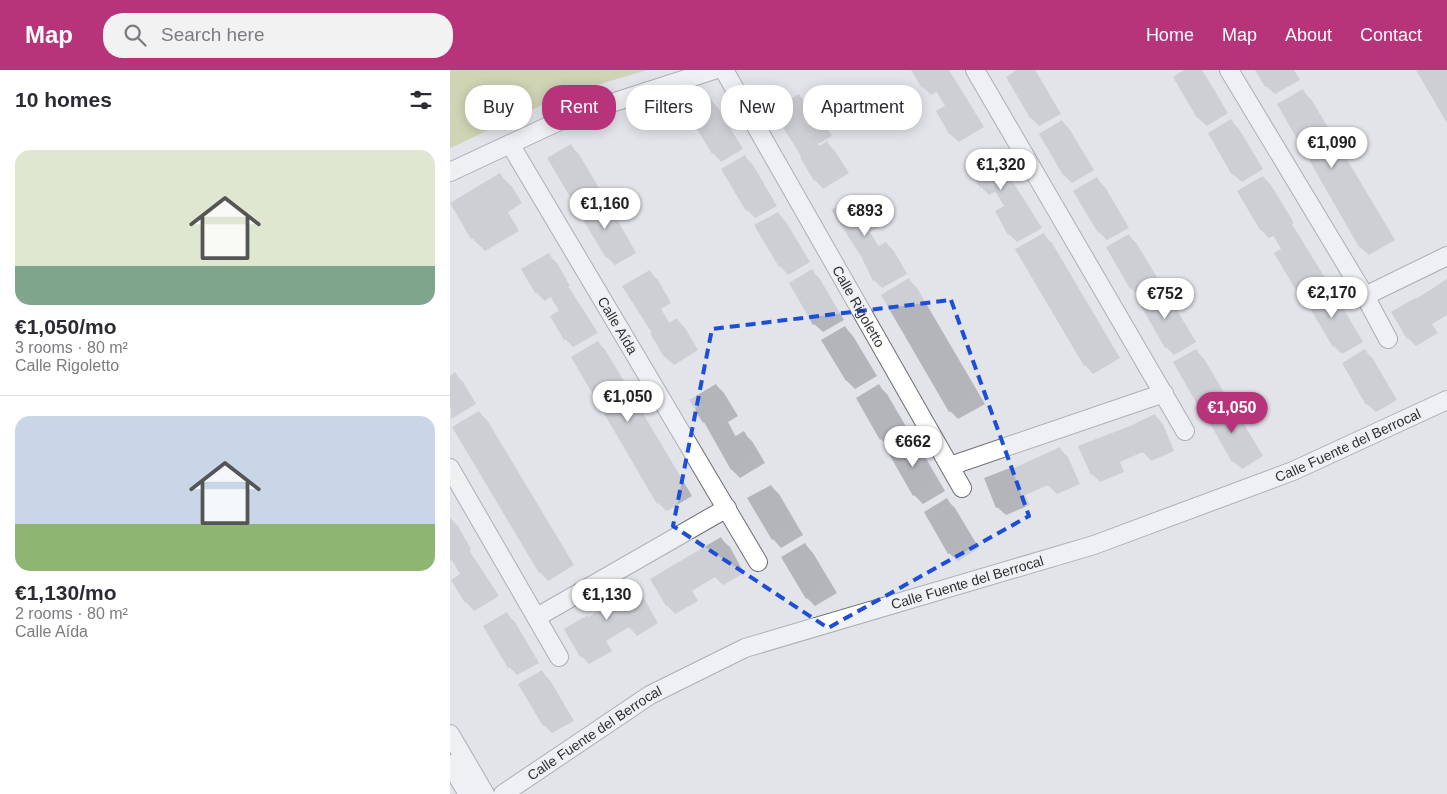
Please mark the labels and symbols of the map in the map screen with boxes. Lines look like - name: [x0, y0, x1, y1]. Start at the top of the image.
- pin: €1,090: [1291, 126, 1373, 169]
- pin: €1,320: [960, 148, 1042, 191]
- pin: €1,160: [564, 188, 646, 230]
- pin: €893: [835, 194, 895, 237]
- street label: Calle Rigoletto: [829, 263, 888, 350]
- pin: €2,170: [1291, 276, 1373, 319]
- pin: €752: [1135, 278, 1195, 320]
- street label: Calle Aída: [594, 294, 641, 357]
- pin: €1,050: [587, 380, 669, 423]
- pin: €1,050: [1191, 392, 1273, 434]
- street label: Calle Fuente del Berrocal: [1273, 405, 1423, 485]
- pin: €662: [883, 426, 943, 468]
- street label: Calle Fuente del Berrocal: [889, 552, 1045, 612]
- pin: €1,130: [566, 578, 648, 621]
- street label: Calle Fuente del Berrocal: [524, 683, 664, 783]

